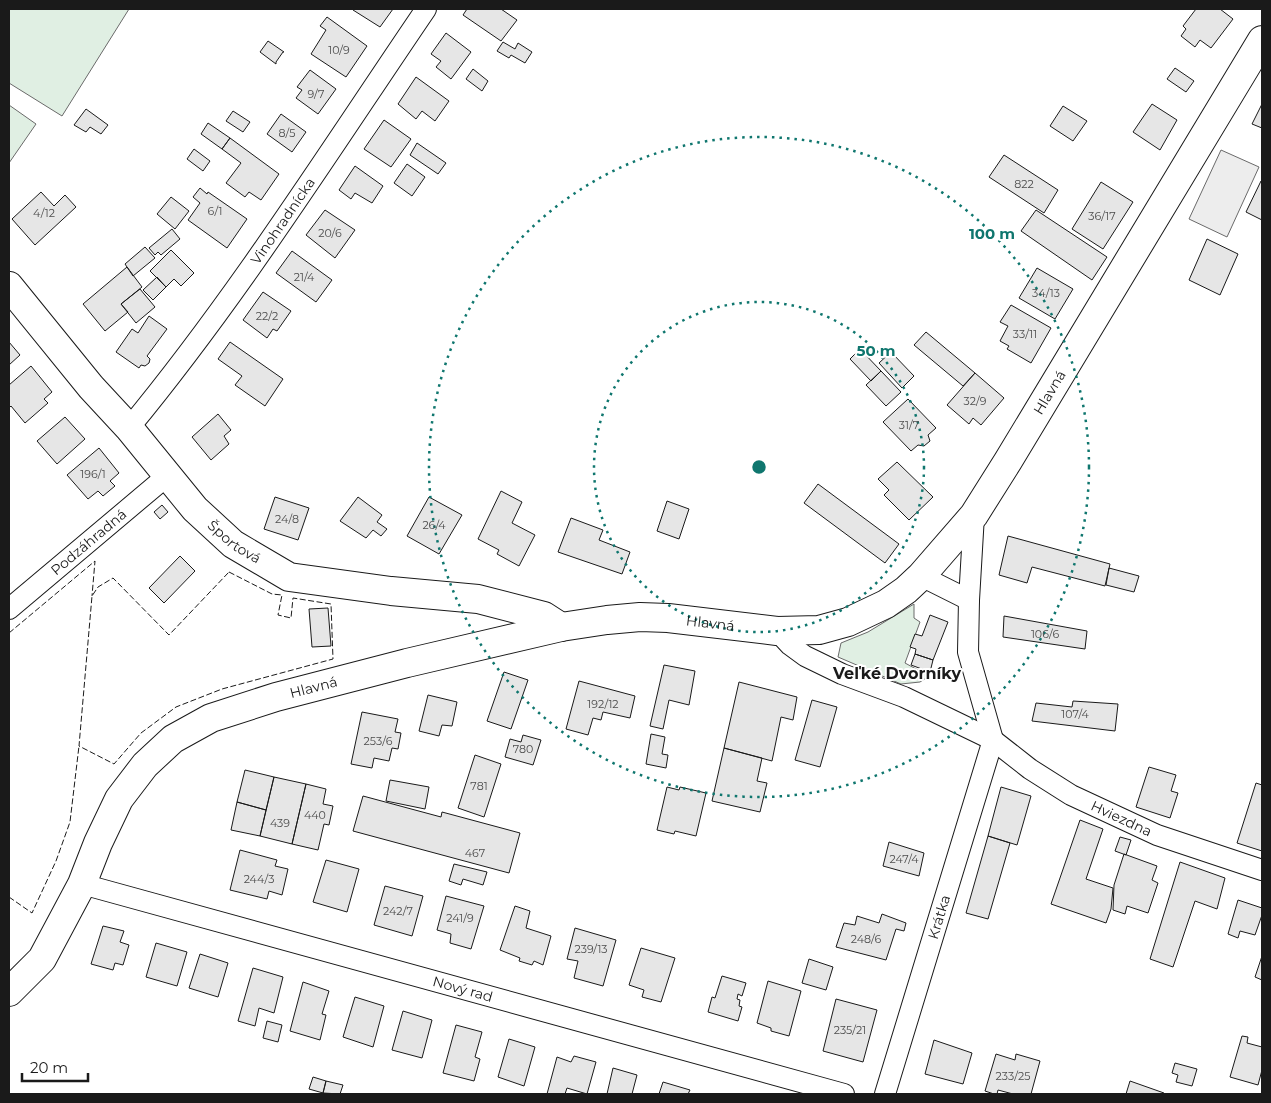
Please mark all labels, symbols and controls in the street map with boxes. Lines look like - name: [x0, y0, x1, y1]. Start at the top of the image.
- house number: 10/9: [328, 43, 350, 57]
- house number: 9/7: [308, 87, 324, 101]
- house number: 8/5: [279, 126, 295, 140]
- street label: Vinohradnícka: [247, 174, 319, 268]
- house number: 822: [1014, 177, 1034, 191]
- house number: 6/1: [208, 204, 222, 218]
- house number: 4/12: [33, 206, 55, 220]
- house number: 36/17: [1088, 209, 1116, 223]
- text: 100 m: [969, 224, 1015, 243]
- house number: 20/6: [318, 226, 342, 240]
- house number: 21/4: [294, 270, 315, 284]
- house number: 34/13: [1032, 286, 1060, 300]
- house number: 22/2: [256, 309, 278, 323]
- house number: 33/11: [1013, 327, 1037, 341]
- text: 50 m: [856, 341, 896, 360]
- street label: Hlavná: [1029, 367, 1070, 418]
- house number: 32/9: [964, 394, 987, 408]
- house number: 31/7: [899, 418, 919, 432]
- centre of rings: [750, 458, 768, 476]
- house number: 196/1: [80, 467, 106, 481]
- street label: Podzáhradná: [47, 505, 130, 579]
- house number: 24/8: [275, 512, 299, 526]
- street label: Športová: [204, 516, 264, 568]
- house number: 26/4: [422, 518, 446, 532]
- street label: Hlavná: [685, 611, 736, 635]
- house number: 106/6: [1031, 627, 1059, 641]
- district label: Veľké Dvorníky: [832, 664, 961, 683]
- street label: Hlavná: [288, 672, 339, 702]
- house number: 192/12: [587, 697, 619, 711]
- house number: 107/4: [1061, 707, 1089, 721]
- house number: 253/6: [364, 734, 393, 748]
- house number: 780: [513, 742, 533, 756]
- house number: 781: [470, 779, 488, 793]
- street label: Hviezdna: [1088, 796, 1155, 840]
- house number: 440: [304, 808, 326, 822]
- house number: 439: [270, 816, 290, 830]
- house number: 467: [465, 846, 485, 860]
- house number: 247/4: [890, 852, 919, 866]
- house number: 244/3: [244, 872, 274, 886]
- street label: Krátka: [924, 893, 954, 941]
- house number: 242/7: [383, 904, 413, 918]
- house number: 241/9: [446, 911, 474, 925]
- house number: 248/6: [851, 932, 882, 946]
- house number: 239/13: [574, 942, 608, 956]
- street label: Nový rad: [431, 972, 495, 1006]
- house number: 235/21: [834, 1023, 866, 1037]
- scale bar: [22, 1050, 89, 1082]
- text: 20 m: [30, 1058, 68, 1077]
- house number: 233/25: [996, 1069, 1030, 1083]

